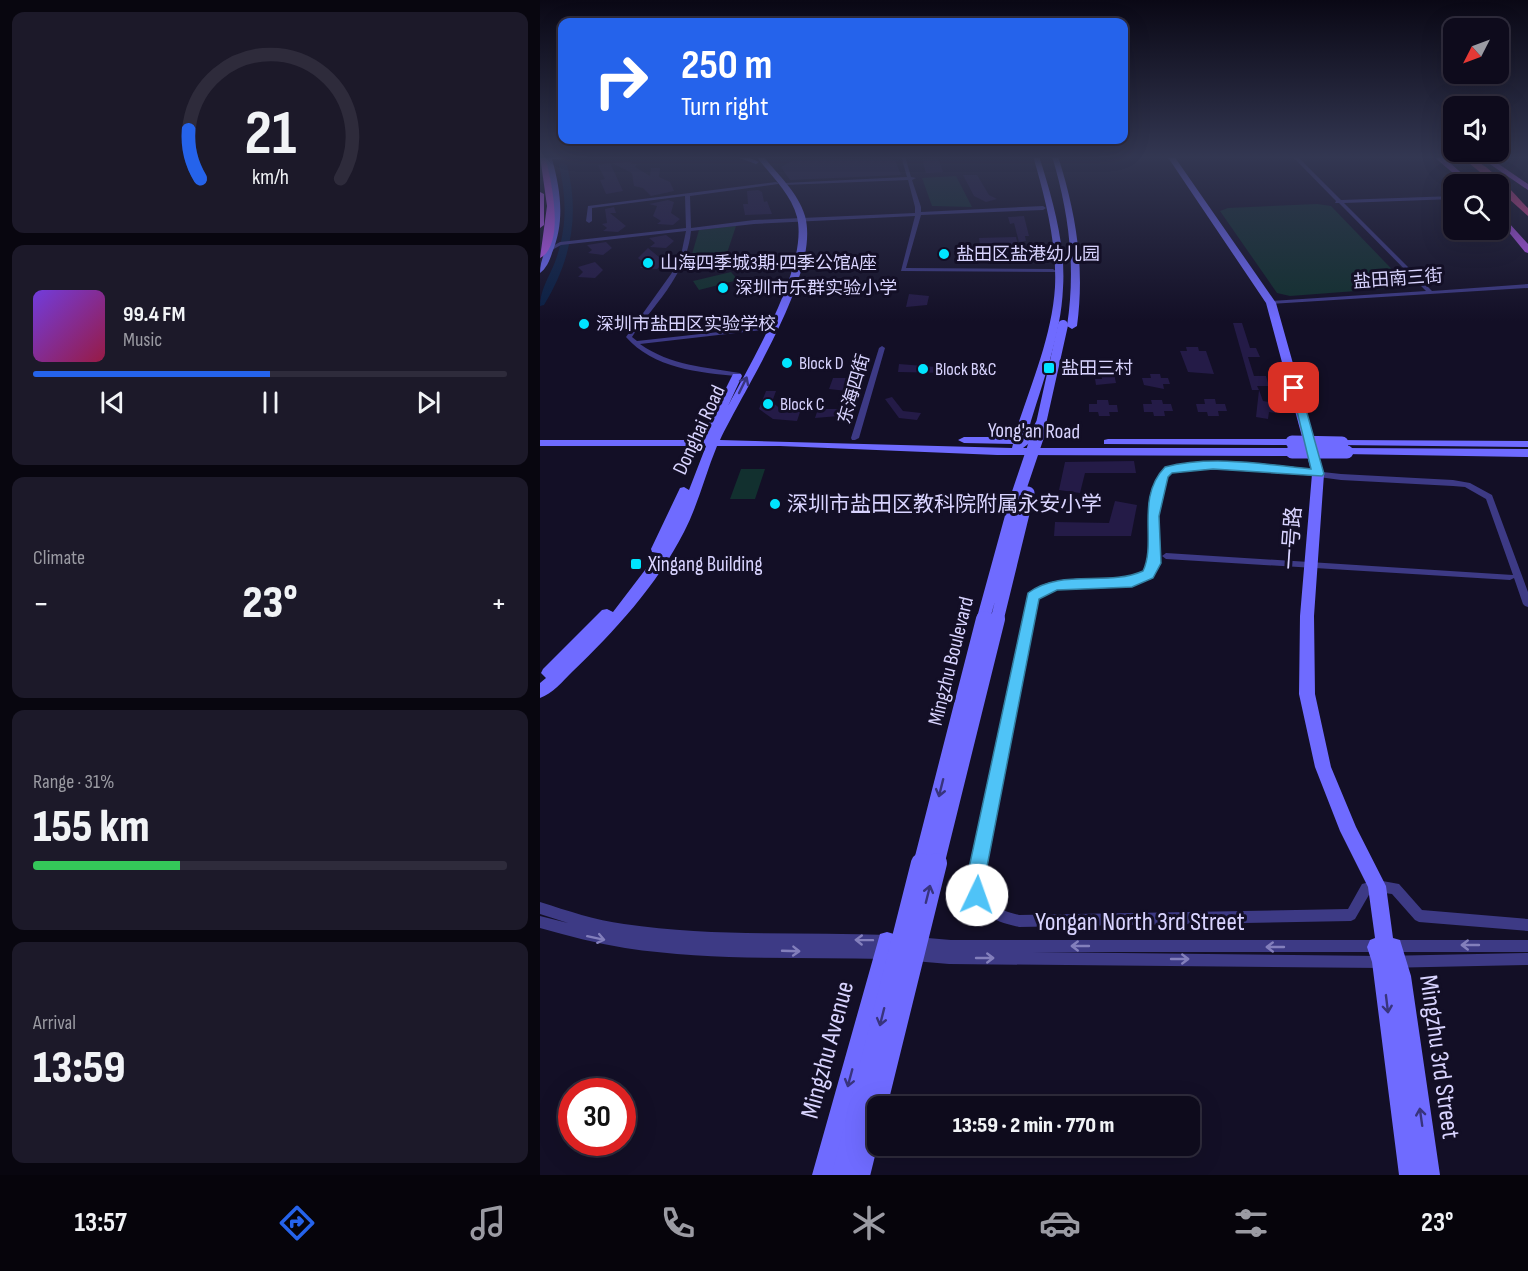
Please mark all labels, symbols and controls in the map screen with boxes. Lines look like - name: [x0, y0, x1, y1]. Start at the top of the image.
- north arrow: [1443, 18, 1509, 84]
- map controls: [1443, 18, 1509, 240]
- text: 250 m: [681, 40, 772, 91]
- icon: right: [582, 42, 660, 120]
- text: Turn right: [681, 91, 768, 123]
- button: sound: [1443, 96, 1509, 162]
- text: 21: [244, 97, 296, 172]
- text: km/h: [251, 166, 289, 191]
- button: search: [1443, 174, 1509, 240]
- place label: 盐田区盐港幼儿园: [956, 244, 1100, 265]
- marker: 盐田区盐港幼儿园: [937, 247, 951, 261]
- place label: 山海四季城3期·四季公馆A座: [660, 253, 877, 274]
- marker: 山海四季城3期·四季公馆A座: [641, 256, 655, 270]
- street label: 盐田南三街: [1352, 265, 1444, 293]
- place label: 深圳市乐群实验小学: [735, 278, 897, 299]
- marker: 深圳市乐群实验小学: [716, 281, 730, 295]
- text: 99.4 FM: [123, 301, 185, 328]
- place label: 深圳市盐田区实验学校: [596, 314, 776, 335]
- marker: 深圳市盐田区实验学校: [577, 317, 591, 331]
- text: Music: [123, 328, 162, 352]
- street label: 东海四街: [834, 352, 874, 426]
- place label: Block D: [799, 353, 844, 374]
- marker: Block D: [780, 356, 794, 370]
- place label: 盐田三村: [1061, 358, 1133, 379]
- place label: Block B&C: [935, 359, 997, 380]
- marker: 盐田三村: [1042, 361, 1056, 375]
- marker: Block B&C: [916, 362, 930, 376]
- pin: [1268, 362, 1319, 413]
- icon: arrive: [1277, 371, 1310, 404]
- one-way arrow: [738, 377, 749, 395]
- street label: Donghai Road: [667, 381, 731, 479]
- icon: previous: [96, 386, 129, 419]
- icon: pause: [254, 386, 287, 419]
- icon: next: [412, 386, 445, 419]
- place label: Block C: [780, 394, 825, 415]
- marker: Block C: [761, 397, 775, 411]
- street label: Yong'an Road: [988, 418, 1080, 444]
- place label: 深圳市盐田区教科院附属永安小学: [787, 492, 1102, 517]
- marker: 深圳市盐田区教科院附属永安小学: [768, 497, 782, 511]
- street label: 一号路: [1277, 506, 1307, 570]
- text: Climate: [33, 546, 85, 570]
- place label: Xingang Building: [647, 552, 763, 577]
- marker: Xingang Building: [629, 557, 643, 571]
- text: 23°: [242, 576, 298, 631]
- text: −: [33, 584, 49, 624]
- text: +: [491, 584, 507, 624]
- street label: Mingzhu Boulevard: [923, 594, 979, 728]
- text: Range · 31%: [33, 770, 114, 794]
- one-way arrow: [934, 778, 946, 797]
- text: 155 km: [33, 800, 150, 855]
- position arrow: [945, 863, 1009, 927]
- one-way arrow: [923, 884, 935, 903]
- street label: Yongan North 3rd Street: [1035, 907, 1245, 938]
- one-way arrow: [586, 933, 606, 944]
- one-way arrow: [854, 935, 874, 946]
- one-way arrow: [1460, 939, 1480, 951]
- one-way arrow: [1070, 940, 1090, 952]
- one-way arrow: [1265, 941, 1285, 953]
- one-way arrow: [780, 945, 800, 956]
- one-way arrow: [975, 952, 995, 964]
- one-way arrow: [1170, 953, 1190, 965]
- street label: Mingzhu 3rd Street: [1412, 973, 1466, 1141]
- street label: Mingzhu Avenue: [795, 978, 861, 1122]
- one-way arrow: [1382, 994, 1393, 1013]
- one-way arrow: [876, 1007, 888, 1026]
- text: Arrival: [33, 1011, 76, 1035]
- text: 13:59: [33, 1041, 125, 1096]
- one-way arrow: [844, 1069, 855, 1088]
- speed limit sign: 30: [558, 1078, 636, 1156]
- one-way arrow: [1416, 1108, 1427, 1127]
- text: 13:59 · 2 min · 770 m: [953, 1112, 1114, 1139]
- icon: directions: [276, 1202, 318, 1244]
- icon: music: [467, 1202, 509, 1244]
- icon: phone: [657, 1202, 699, 1244]
- icon: climate: [848, 1202, 890, 1244]
- icon: car: [1039, 1202, 1081, 1244]
- icon: filters: [1230, 1202, 1272, 1244]
- text: 13:57: [74, 1207, 127, 1239]
- text: 23°: [1421, 1207, 1453, 1239]

